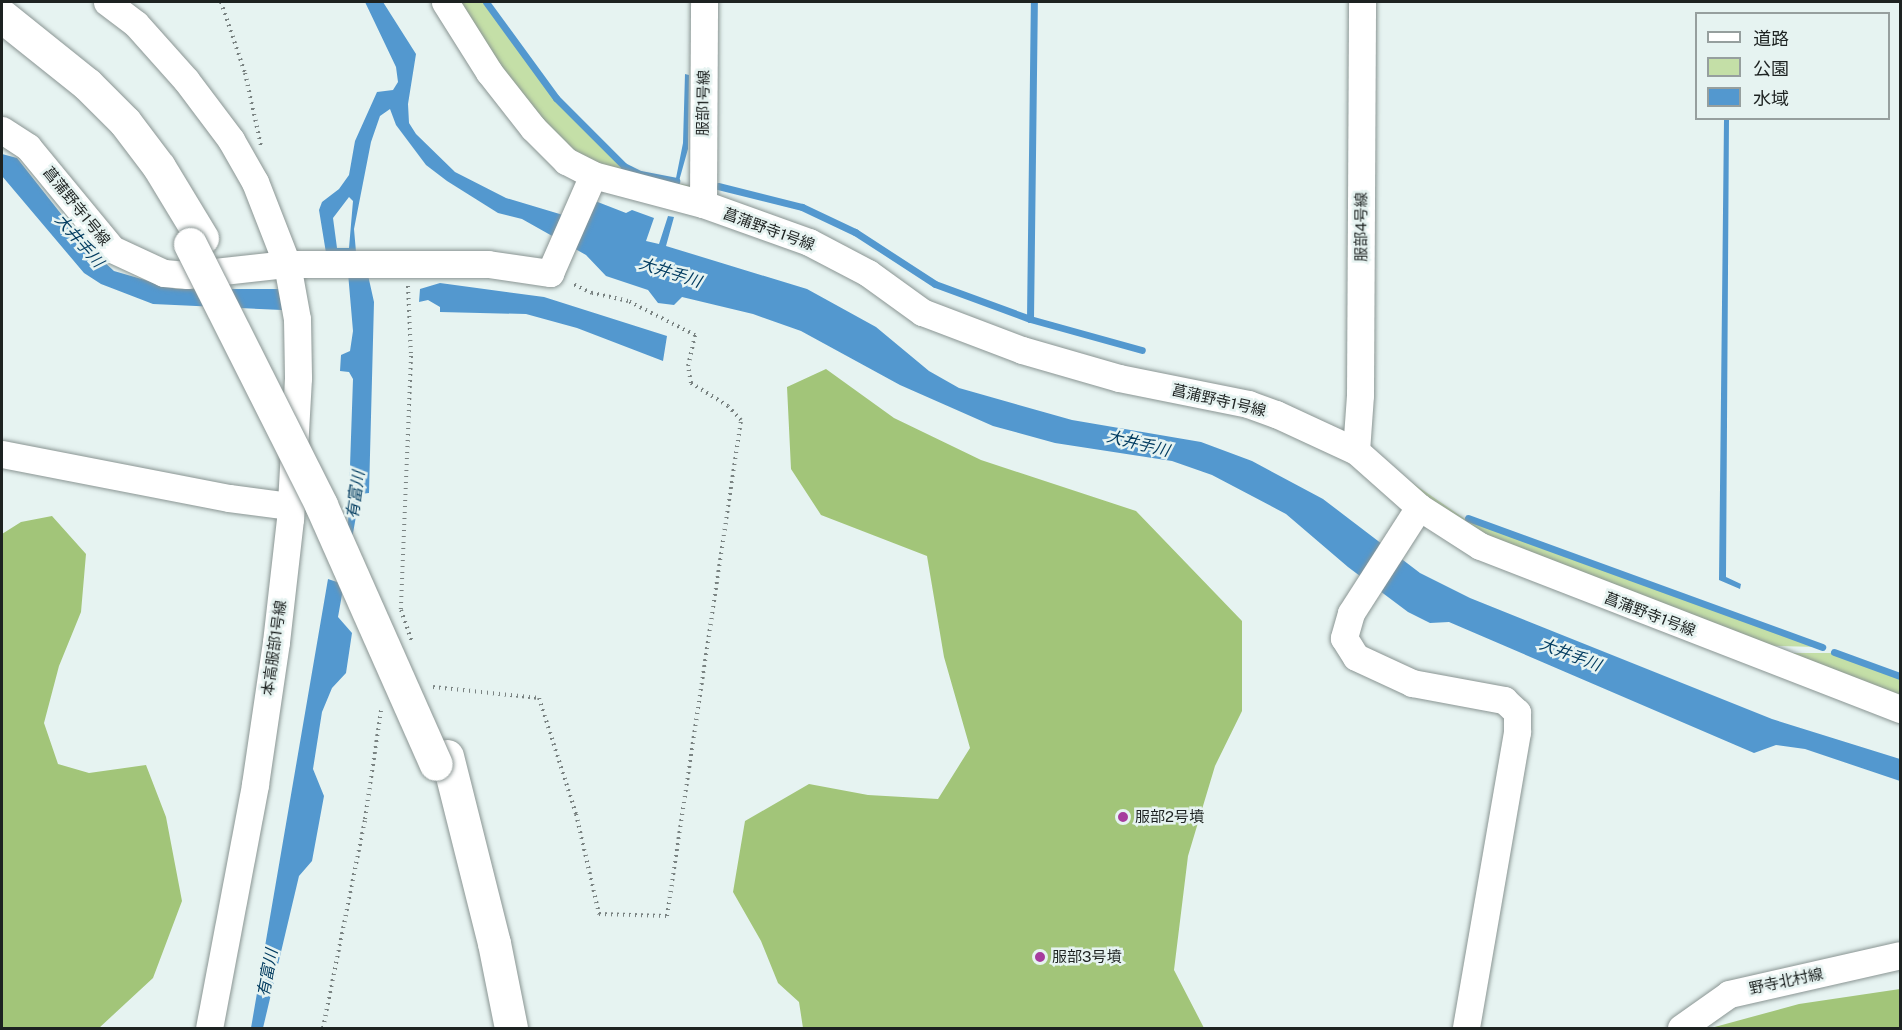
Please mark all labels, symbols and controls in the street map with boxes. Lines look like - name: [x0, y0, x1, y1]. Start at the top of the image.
- legend: [1695, 12, 1890, 120]
- text: 道路: [1753, 28, 1789, 49]
- text: 公園: [1753, 58, 1789, 79]
- street label: 服部1号線: [693, 70, 713, 136]
- text: 水域: [1753, 88, 1789, 109]
- street label: 菖蒲野寺1号線: [40, 163, 114, 249]
- street label: 服部4号線: [1352, 192, 1370, 262]
- street label: 菖蒲野寺1号線: [721, 204, 817, 254]
- water label: 大井手川: [51, 211, 107, 271]
- water label: 大井手川: [637, 254, 703, 292]
- street label: 菖蒲野寺1号線: [1170, 380, 1268, 420]
- water label: 大井手川: [1105, 427, 1171, 461]
- water label: 有富川: [343, 470, 369, 520]
- street label: 菖蒲野寺1号線: [1602, 588, 1698, 640]
- street label: 本高服部1号線: [258, 599, 290, 697]
- water label: 大井手川: [1537, 635, 1603, 675]
- place label: 服部2号墳: [1135, 808, 1204, 826]
- marker: 服部2号墳: [1116, 810, 1130, 824]
- water label: 有富川: [254, 948, 282, 998]
- place label: 服部3号墳: [1052, 948, 1121, 966]
- marker: 服部3号墳: [1033, 950, 1047, 964]
- street label: 野寺北村線: [1747, 964, 1825, 998]

